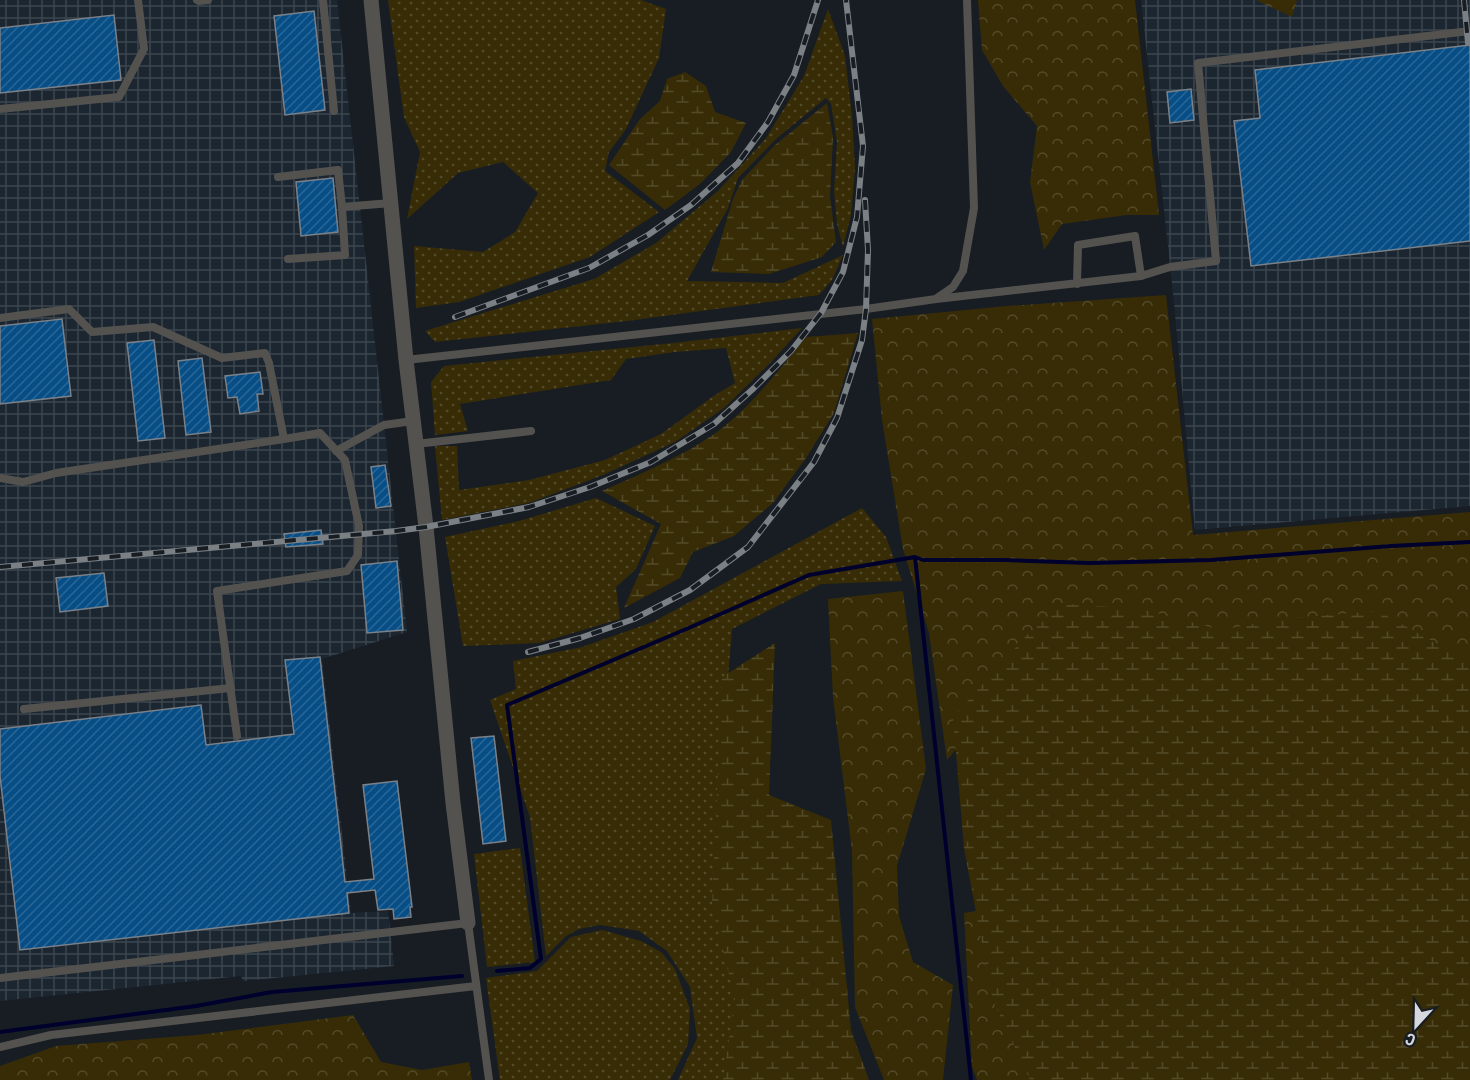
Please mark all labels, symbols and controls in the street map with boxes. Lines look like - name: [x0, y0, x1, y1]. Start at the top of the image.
- north arrow: [1386, 996, 1446, 1056]
- text: С: [1403, 1029, 1418, 1050]

